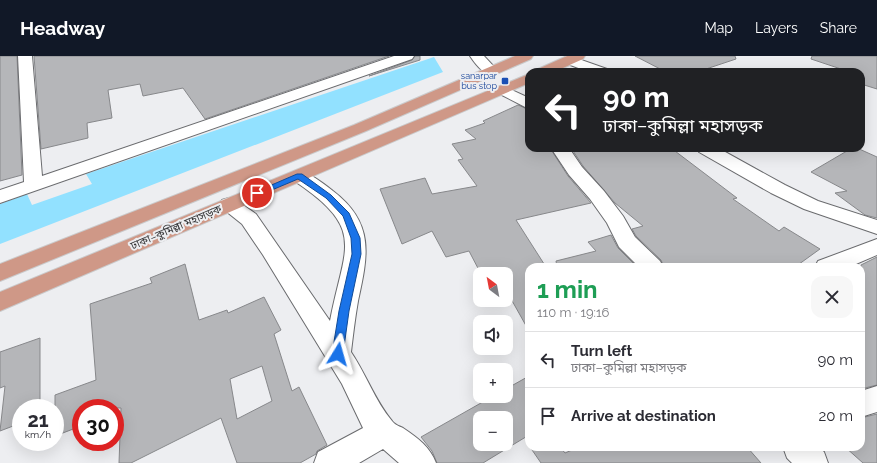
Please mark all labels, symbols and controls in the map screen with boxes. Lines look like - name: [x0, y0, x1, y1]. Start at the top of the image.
- text: Headway: [20, 17, 105, 39]
- text: Map: [705, 20, 733, 36]
- text: Layers: [755, 20, 798, 36]
- text: Share: [820, 20, 857, 36]
- place label: sanarpar bus stop: [461, 71, 498, 91]
- marker: sanarpar bus stop: [500, 76, 510, 86]
- text: 90 m: [603, 81, 669, 114]
- icon: left: [537, 84, 589, 136]
- text: ঢাকা–কুমিল্লা মহাসড়ক: [603, 115, 763, 136]
- pin: [240, 176, 274, 210]
- icon: arrive: [246, 182, 268, 204]
- street label: ঢাকা–কুমিল্লা মহাসড়ক: [128, 202, 224, 253]
- north arrow: [473, 267, 513, 307]
- map controls: [473, 267, 513, 451]
- text: 1 min: [537, 275, 598, 304]
- button: close: [811, 276, 853, 318]
- text: 110 m · 19:16: [537, 305, 609, 320]
- button: sound: [473, 315, 513, 355]
- position arrow: [317, 333, 359, 375]
- text: Turn left: [571, 342, 632, 360]
- icon: left: [537, 349, 559, 371]
- text: 90 m: [817, 351, 853, 369]
- text: ঢাকা–কুমিল্লা মহাসড়ক: [571, 360, 686, 375]
- button: +: [473, 363, 513, 403]
- speed limit sign: 30: [72, 399, 124, 451]
- icon: arrive: [537, 405, 559, 427]
- text: Arrive at destination: [571, 407, 716, 425]
- text: 20 m: [818, 407, 853, 425]
- text: 21: [27, 408, 49, 432]
- button: −: [473, 411, 513, 451]
- text: km/h: [25, 429, 51, 440]

